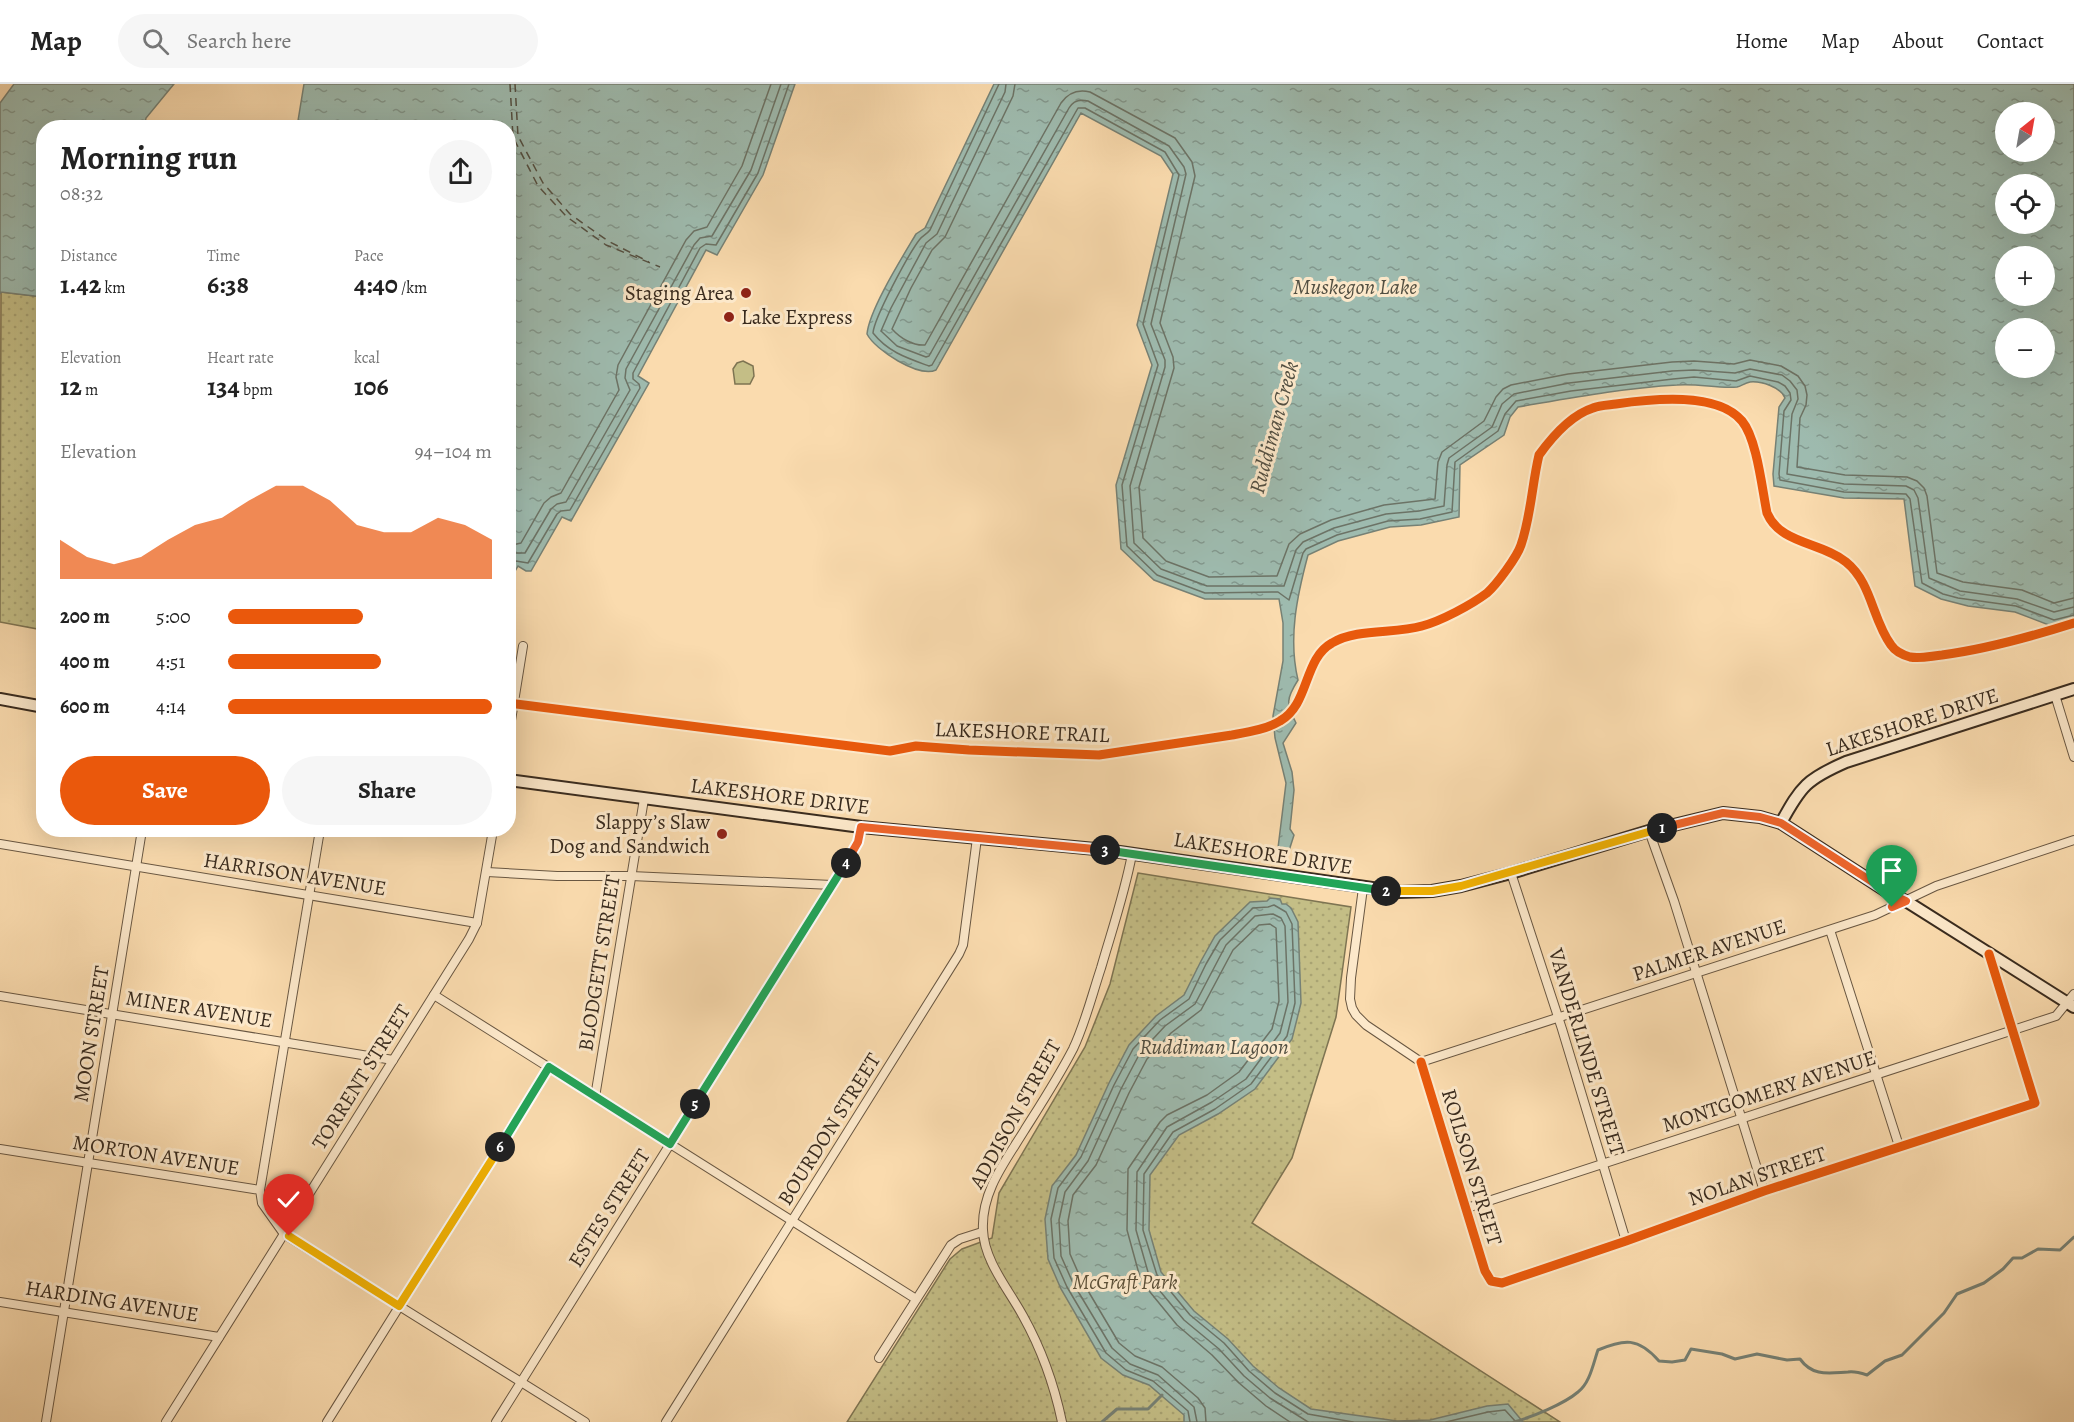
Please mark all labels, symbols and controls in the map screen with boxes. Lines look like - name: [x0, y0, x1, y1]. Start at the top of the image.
- search box: [118, 14, 538, 68]
- text: Map: [30, 22, 82, 60]
- icon: search: [139, 25, 172, 58]
- text: Search here: [187, 26, 291, 56]
- text: Home: [1735, 27, 1788, 55]
- text: Map: [1821, 27, 1859, 55]
- text: About: [1892, 27, 1944, 55]
- text: Contact: [1977, 27, 2044, 55]
- north arrow: [1995, 102, 2055, 162]
- map controls: [1995, 102, 2055, 378]
- text: Morning run: [60, 135, 237, 180]
- button: share: [429, 140, 492, 203]
- button: locate: [1995, 174, 2055, 234]
- text: 08:32: [60, 180, 103, 207]
- text: Distance: [60, 245, 117, 267]
- text: Time: [207, 245, 240, 267]
- text: Pace: [354, 245, 384, 267]
- button: +: [1995, 246, 2055, 306]
- text: 1.42: [60, 267, 101, 302]
- text: 6:38: [207, 267, 249, 302]
- text: 4:40: [354, 267, 398, 302]
- water label: Muskegon Lake: [1293, 272, 1417, 302]
- text: km: [101, 277, 126, 299]
- text: /km: [398, 277, 427, 299]
- place label: Staging Area: [625, 279, 734, 307]
- marker: Staging Area: [739, 286, 753, 300]
- place label: Lake Express: [741, 303, 853, 331]
- marker: Lake Express: [722, 310, 736, 324]
- button: −: [1995, 318, 2055, 378]
- text: Elevation: [60, 347, 121, 369]
- text: Heart rate: [207, 347, 274, 369]
- text: kcal: [354, 347, 380, 369]
- water label: Ruddiman Creek: [1242, 358, 1306, 497]
- text: 12: [60, 369, 82, 404]
- text: 134: [207, 369, 240, 404]
- text: 106: [354, 369, 389, 404]
- text: m: [82, 379, 98, 401]
- text: bpm: [240, 379, 273, 401]
- text: Elevation: [60, 438, 137, 465]
- text: 94–104 m: [415, 438, 492, 465]
- text: 200 m: [60, 603, 110, 630]
- text: 5:00: [156, 603, 191, 630]
- text: 400 m: [60, 648, 110, 675]
- text: 4:51: [156, 648, 185, 675]
- street label: LAKESHORE DRIVE: [1822, 681, 2002, 763]
- text: 600 m: [60, 693, 110, 720]
- text: 4:14: [156, 693, 186, 720]
- street label: LAKESHORE TRAIL: [934, 715, 1110, 749]
- button: Save: [60, 756, 270, 825]
- button: Share: [282, 756, 492, 825]
- street label: LAKESHORE DRIVE: [689, 771, 871, 821]
- place label: Slappy’s Slaw Dog and Sandwich: [549, 808, 710, 860]
- pin: 1: [1647, 813, 1677, 843]
- text: 1: [1659, 817, 1665, 839]
- street label: LAKESHORE DRIVE: [1172, 825, 1354, 881]
- marker: Slappy’s Slaw Dog and Sandwich: [715, 827, 729, 841]
- pin: 3: [1090, 835, 1120, 865]
- text: 3: [1102, 839, 1108, 861]
- pin: [1866, 845, 1917, 907]
- street label: HARRISON AVENUE: [202, 846, 388, 902]
- pin: 4: [831, 848, 861, 878]
- text: 4: [842, 852, 850, 874]
- icon: arrive: [1875, 854, 1908, 887]
- street label: BLODGETT STREET: [571, 872, 627, 1053]
- pin: 2: [1371, 876, 1401, 906]
- text: 2: [1382, 880, 1390, 902]
- street label: PALMER AVENUE: [1629, 912, 1789, 988]
- street label: VANDERLINDE STREET: [1542, 944, 1632, 1160]
- street label: MOON STREET: [66, 963, 116, 1104]
- street label: MINER AVENUE: [124, 984, 274, 1034]
- street label: TORRENT STREET: [305, 999, 417, 1155]
- water label: Ruddiman Lagoon: [1139, 1032, 1289, 1062]
- street label: ADDISON STREET: [962, 1034, 1068, 1194]
- street label: MONTGOMERY AVENUE: [1658, 1043, 1880, 1139]
- street label: BOURDON STREET: [771, 1047, 887, 1210]
- street label: ROILSON STREET: [1435, 1085, 1509, 1249]
- pin: 5: [680, 1089, 710, 1119]
- text: 5: [692, 1093, 698, 1115]
- street label: MORTON AVENUE: [71, 1128, 241, 1182]
- pin: 6: [485, 1132, 515, 1162]
- text: 6: [496, 1136, 504, 1158]
- street label: NOLAN STREET: [1684, 1139, 1830, 1213]
- street label: ESTES STREET: [562, 1143, 657, 1272]
- pin: [263, 1174, 314, 1236]
- icon: check: [272, 1183, 305, 1216]
- park label: McGraft Park: [1072, 1268, 1178, 1296]
- street label: HARDING AVENUE: [24, 1274, 200, 1328]

